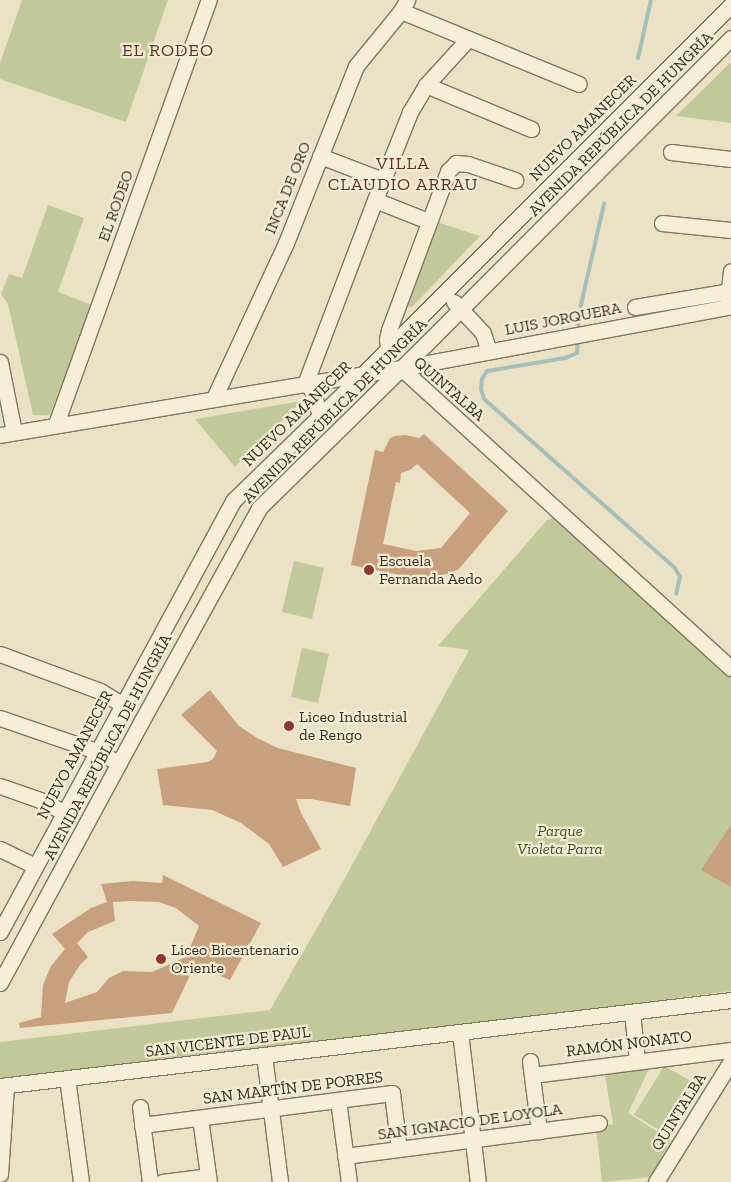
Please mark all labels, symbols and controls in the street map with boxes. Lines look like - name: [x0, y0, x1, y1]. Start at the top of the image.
- street label: AVENIDA REPÚBLICA DE HUNGRÍA: [524, 27, 718, 221]
- district label: EL RODEO: [121, 39, 215, 61]
- street label: NUEVO AMANECER: [525, 70, 641, 186]
- street label: INCA DE ORO: [261, 139, 315, 237]
- district label: VILLA CLAUDIO ARRAU: [326, 153, 480, 195]
- street label: EL RODEO: [94, 167, 138, 245]
- street label: LUIS JORQUERA: [503, 298, 623, 340]
- street label: AVENIDA REPÚBLICA DE HUNGRÍA: [238, 314, 432, 508]
- street label: QUINTALBA: [410, 353, 488, 425]
- street label: NUEVO AMANECER: [239, 357, 355, 471]
- place label: Escuela Fernanda Aedo: [379, 551, 483, 589]
- marker: Escuela Fernanda Aedo: [363, 564, 375, 576]
- street label: AVENIDA REPÚBLICA DE HUNGRÍA: [40, 630, 176, 864]
- street label: NUEVO AMANECER: [33, 687, 117, 823]
- place label: Liceo Industrial de Rengo: [299, 707, 407, 745]
- marker: Liceo Industrial de Rengo: [283, 720, 295, 732]
- park label: Parque Violeta Parra: [517, 821, 603, 859]
- place label: Liceo Bicentenario Oriente: [171, 940, 299, 978]
- marker: Liceo Bicentenario Oriente: [155, 953, 167, 965]
- street label: SAN VICENTE DE PAUL: [144, 1022, 312, 1062]
- street label: RAMÓN NONATO: [565, 1027, 693, 1061]
- street label: SAN MARTÍN DE PORRES: [202, 1067, 384, 1109]
- street label: QUINTALBA: [648, 1070, 710, 1154]
- street label: SAN IGNACIO DE LOYOLA: [377, 1100, 563, 1144]

